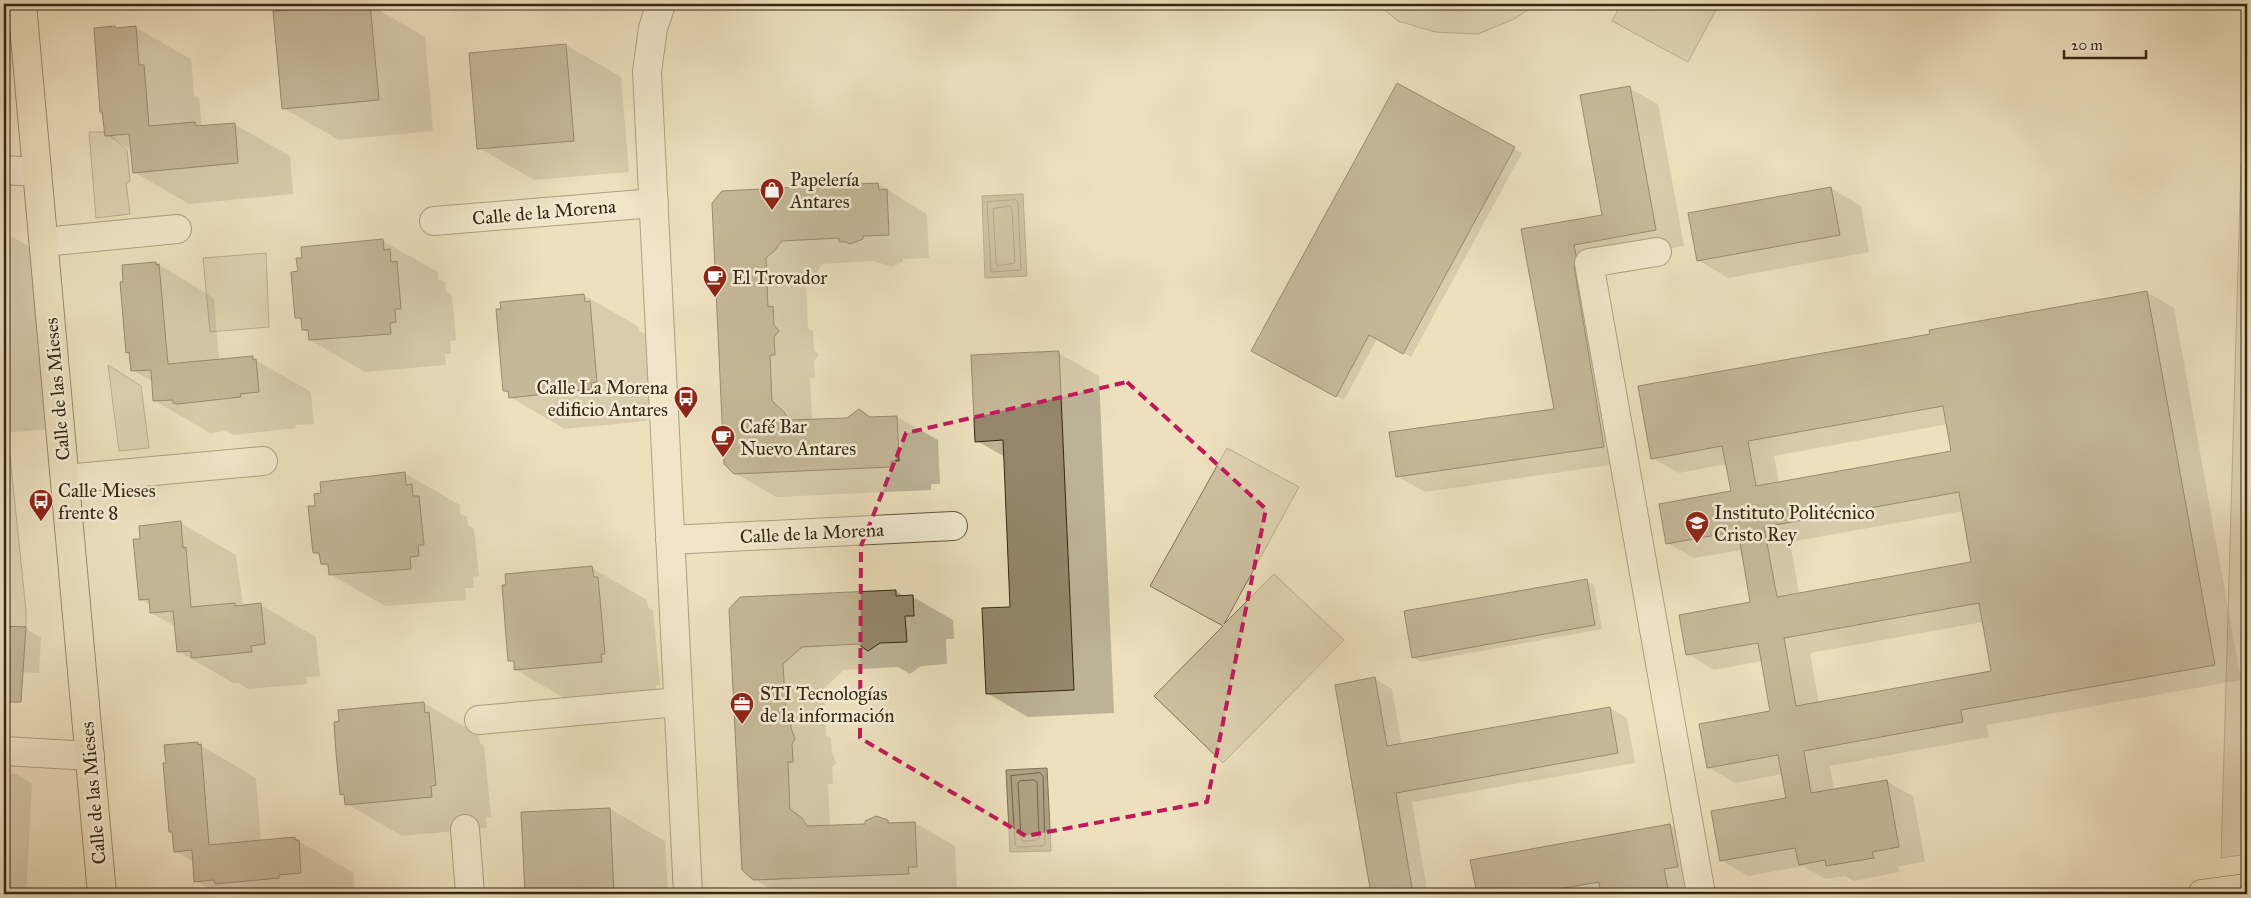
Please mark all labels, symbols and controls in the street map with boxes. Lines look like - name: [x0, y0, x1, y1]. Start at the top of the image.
- scale bar: [2064, 28, 2146, 60]
- text: 20 m: [2071, 36, 2103, 54]
- place label: Papelería Antares: [789, 168, 860, 213]
- shop icon: Papelería Antares: [759, 177, 785, 211]
- street label: Calle de la Morena: [471, 194, 618, 230]
- cafe icon: El Trovador: [702, 264, 728, 298]
- place label: El Trovador: [732, 266, 828, 289]
- street label: Calle de las Mieses: [39, 317, 75, 461]
- place label: Calle La Morena edificio Antares: [536, 376, 669, 421]
- bus stop icon: Calle La Morena edificio Antares: [673, 385, 699, 419]
- place label: Café Bar Nuevo Antares: [740, 415, 856, 460]
- cafe icon: Café Bar Nuevo Antares: [710, 424, 736, 458]
- place label: Calle Mieses frente 8: [58, 479, 156, 524]
- bus stop icon: Calle Mieses frente 8: [28, 488, 54, 522]
- place label: Instituto Politécnico Cristo Rey: [1714, 501, 1875, 546]
- school or university icon: Instituto Politécnico Cristo Rey: [1684, 510, 1710, 544]
- street label: Calle de la Morena: [739, 518, 886, 548]
- place label: STI Tecnologías de la información: [760, 682, 894, 727]
- office icon: STI Tecnologías de la información: [729, 691, 755, 725]
- street label: Calle de las Mieses: [75, 721, 111, 865]

